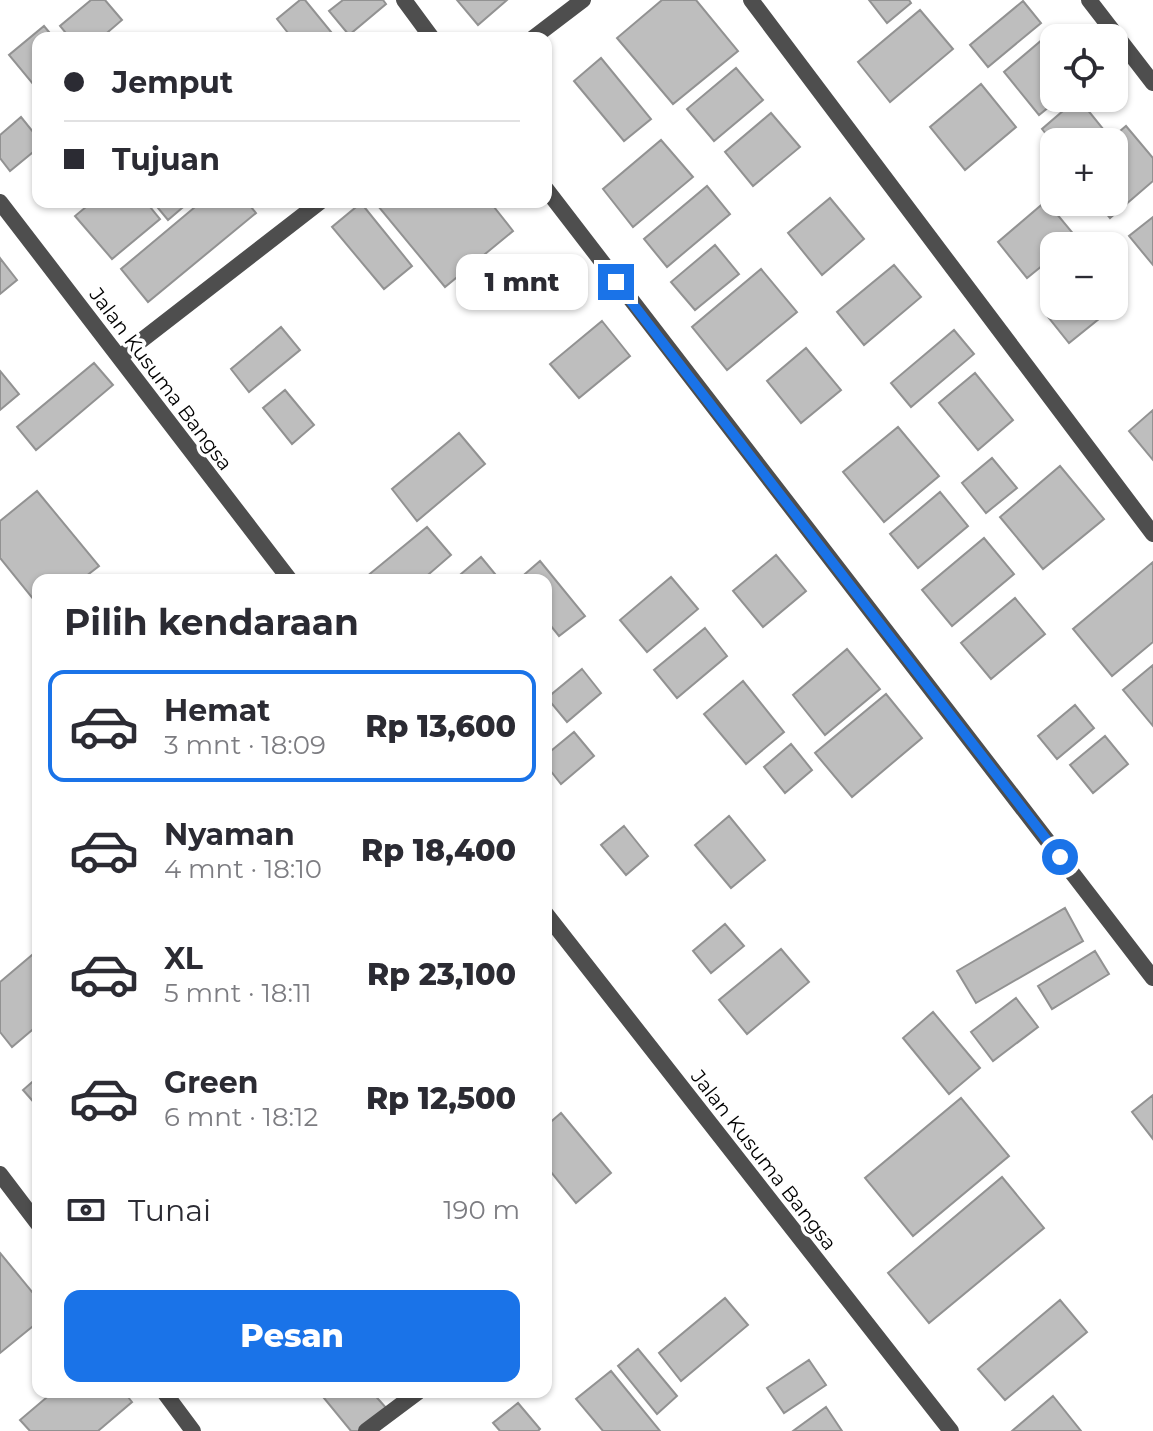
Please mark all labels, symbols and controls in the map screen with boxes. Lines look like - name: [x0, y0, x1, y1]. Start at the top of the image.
- map controls: [1040, 24, 1128, 320]
- button: locate: [1040, 24, 1128, 112]
- text: Jemput: [112, 64, 233, 101]
- button: +: [1040, 128, 1128, 216]
- text: Tujuan: [112, 141, 220, 178]
- button: −: [1040, 232, 1128, 320]
- callout: 1 mnt: [456, 254, 588, 310]
- route end: [598, 264, 634, 300]
- text: 1 mnt: [485, 266, 559, 298]
- street label: Jalan Kusuma Bangsa: [84, 282, 237, 475]
- text: Pilih kendaraan: [64, 600, 359, 644]
- icon: car: [68, 690, 140, 762]
- text: Hemat: [164, 692, 270, 729]
- text: Rp 13,600: [365, 708, 516, 745]
- text: 3 mnt · 18:09: [164, 729, 326, 761]
- icon: car: [68, 814, 140, 886]
- text: Nyaman: [164, 816, 295, 853]
- text: Rp 18,400: [361, 832, 516, 869]
- route start: [1042, 839, 1078, 875]
- text: 4 mnt · 18:10: [164, 853, 322, 885]
- icon: car: [68, 938, 140, 1010]
- text: XL: [164, 940, 203, 977]
- text: Rp 23,100: [367, 956, 516, 993]
- text: 5 mnt · 18:11: [164, 977, 312, 1009]
- icon: car: [68, 1062, 140, 1134]
- text: Green: [164, 1064, 258, 1101]
- street label: Jalan Kusuma Bangsa: [686, 1064, 842, 1255]
- text: Rp 12,500: [366, 1080, 516, 1117]
- text: 6 mnt · 18:12: [164, 1101, 318, 1133]
- icon: cash: [64, 1188, 108, 1232]
- text: Tunai: [128, 1192, 211, 1229]
- text: 190 m: [443, 1194, 520, 1226]
- button: Pesan: [64, 1290, 520, 1382]

